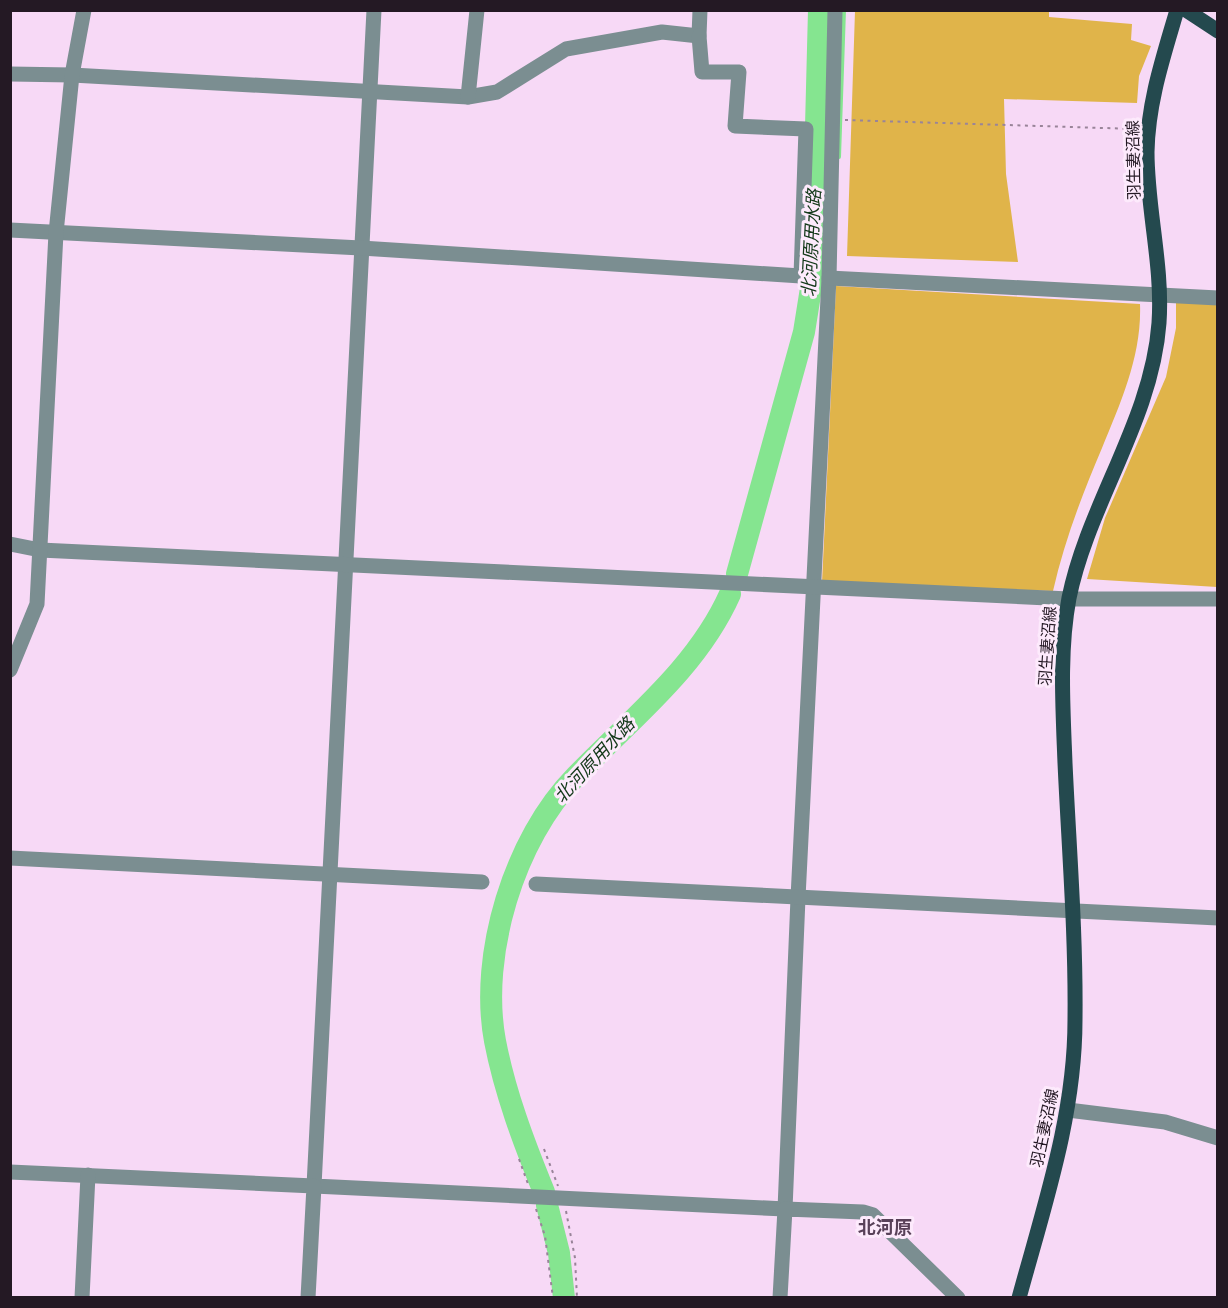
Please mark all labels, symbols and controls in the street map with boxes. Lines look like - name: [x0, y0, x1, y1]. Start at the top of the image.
- street label: 羽生妻沼線: [1122, 120, 1144, 200]
- water label: 北河原用水路: [797, 186, 825, 298]
- street label: 羽生妻沼線: [1034, 605, 1060, 687]
- water label: 北河原用水路: [549, 711, 641, 807]
- street label: 羽生妻沼線: [1026, 1087, 1062, 1169]
- district label: 北河原: [858, 1216, 912, 1239]

